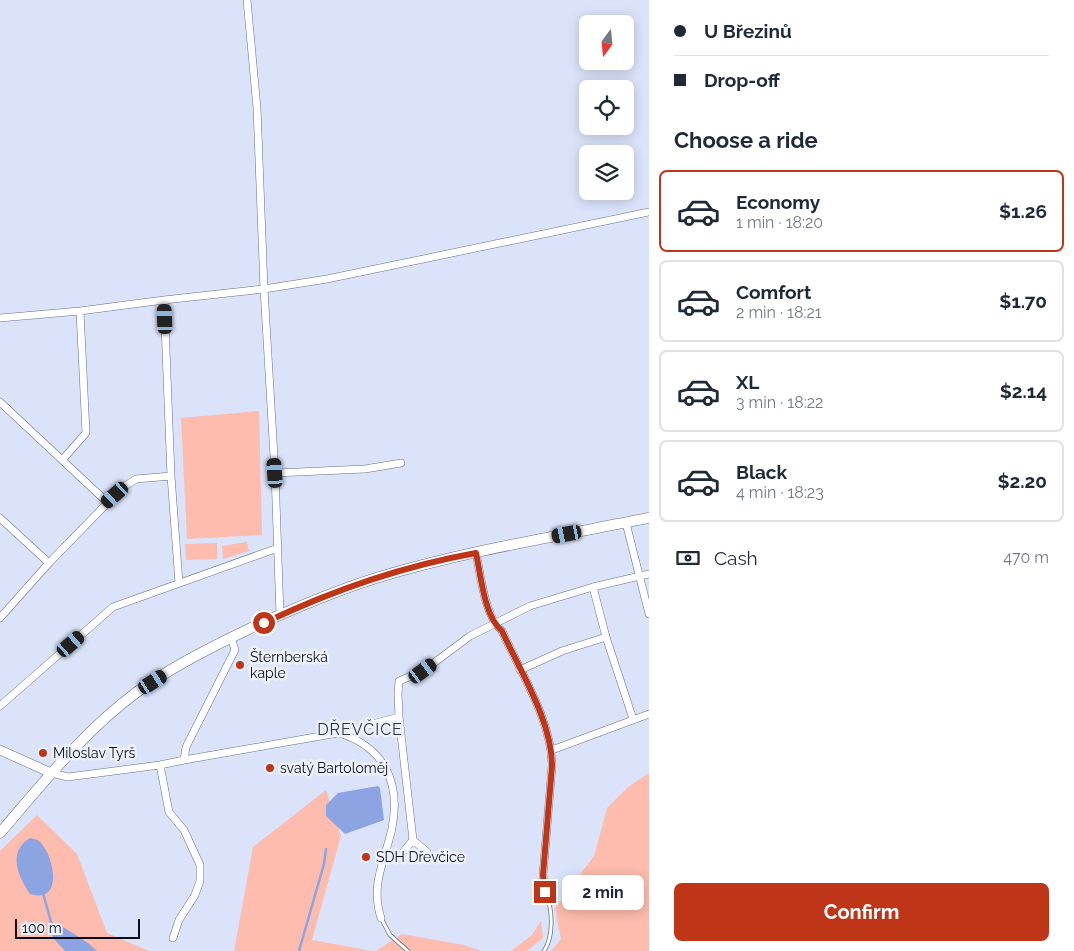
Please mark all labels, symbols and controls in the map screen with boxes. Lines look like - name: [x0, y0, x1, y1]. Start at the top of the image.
- north arrow: [579, 15, 634, 70]
- map controls: [579, 15, 634, 200]
- text: U Březinů: [704, 20, 792, 42]
- text: Drop-off: [704, 69, 780, 91]
- button: locate: [579, 80, 634, 135]
- text: Choose a ride: [674, 127, 818, 153]
- button: layers: [579, 145, 634, 200]
- icon: car: [676, 189, 721, 234]
- text: Economy: [736, 191, 820, 213]
- text: $1.26: [999, 200, 1047, 222]
- text: 1 min · 18:20: [736, 213, 823, 232]
- icon: car: [676, 279, 721, 324]
- text: Comfort: [736, 281, 811, 303]
- text: $1.70: [999, 290, 1047, 312]
- text: 2 min · 18:21: [736, 303, 822, 322]
- car: [156, 304, 173, 334]
- icon: car: [676, 369, 721, 414]
- text: XL: [736, 371, 759, 393]
- text: $2.14: [1000, 380, 1047, 402]
- text: 3 min · 18:22: [736, 393, 823, 412]
- car: [266, 458, 283, 488]
- icon: car: [676, 459, 721, 504]
- text: Black: [736, 461, 787, 483]
- text: $2.20: [998, 470, 1047, 492]
- car: [98, 479, 131, 511]
- text: 4 min · 18:23: [736, 483, 824, 502]
- car: [550, 524, 583, 544]
- icon: cash: [674, 544, 702, 572]
- text: Cash: [714, 547, 758, 569]
- text: 470 m: [1003, 548, 1049, 567]
- route start: [253, 612, 275, 634]
- car: [54, 628, 87, 660]
- place label: Šternberská kaple: [250, 647, 328, 681]
- car: [406, 656, 439, 686]
- marker: Šternberská kaple: [234, 659, 246, 671]
- car: [136, 668, 169, 696]
- district label: DŘEVČICE: [317, 719, 403, 739]
- place label: Miloslav Tyrš: [53, 745, 136, 761]
- marker: Miloslav Tyrš: [37, 747, 49, 759]
- place label: svatý Bartoloměj: [280, 760, 388, 776]
- marker: svatý Bartoloměj: [264, 762, 276, 774]
- place label: SDH Dřevčice: [376, 849, 465, 865]
- marker: SDH Dřevčice: [360, 851, 372, 863]
- callout: 2 min: [562, 874, 645, 910]
- route end: [534, 881, 556, 903]
- text: 2 min: [582, 883, 624, 902]
- button: Confirm: [674, 883, 1049, 941]
- scale bar: [15, 916, 140, 939]
- text: 100 m: [22, 920, 62, 936]

